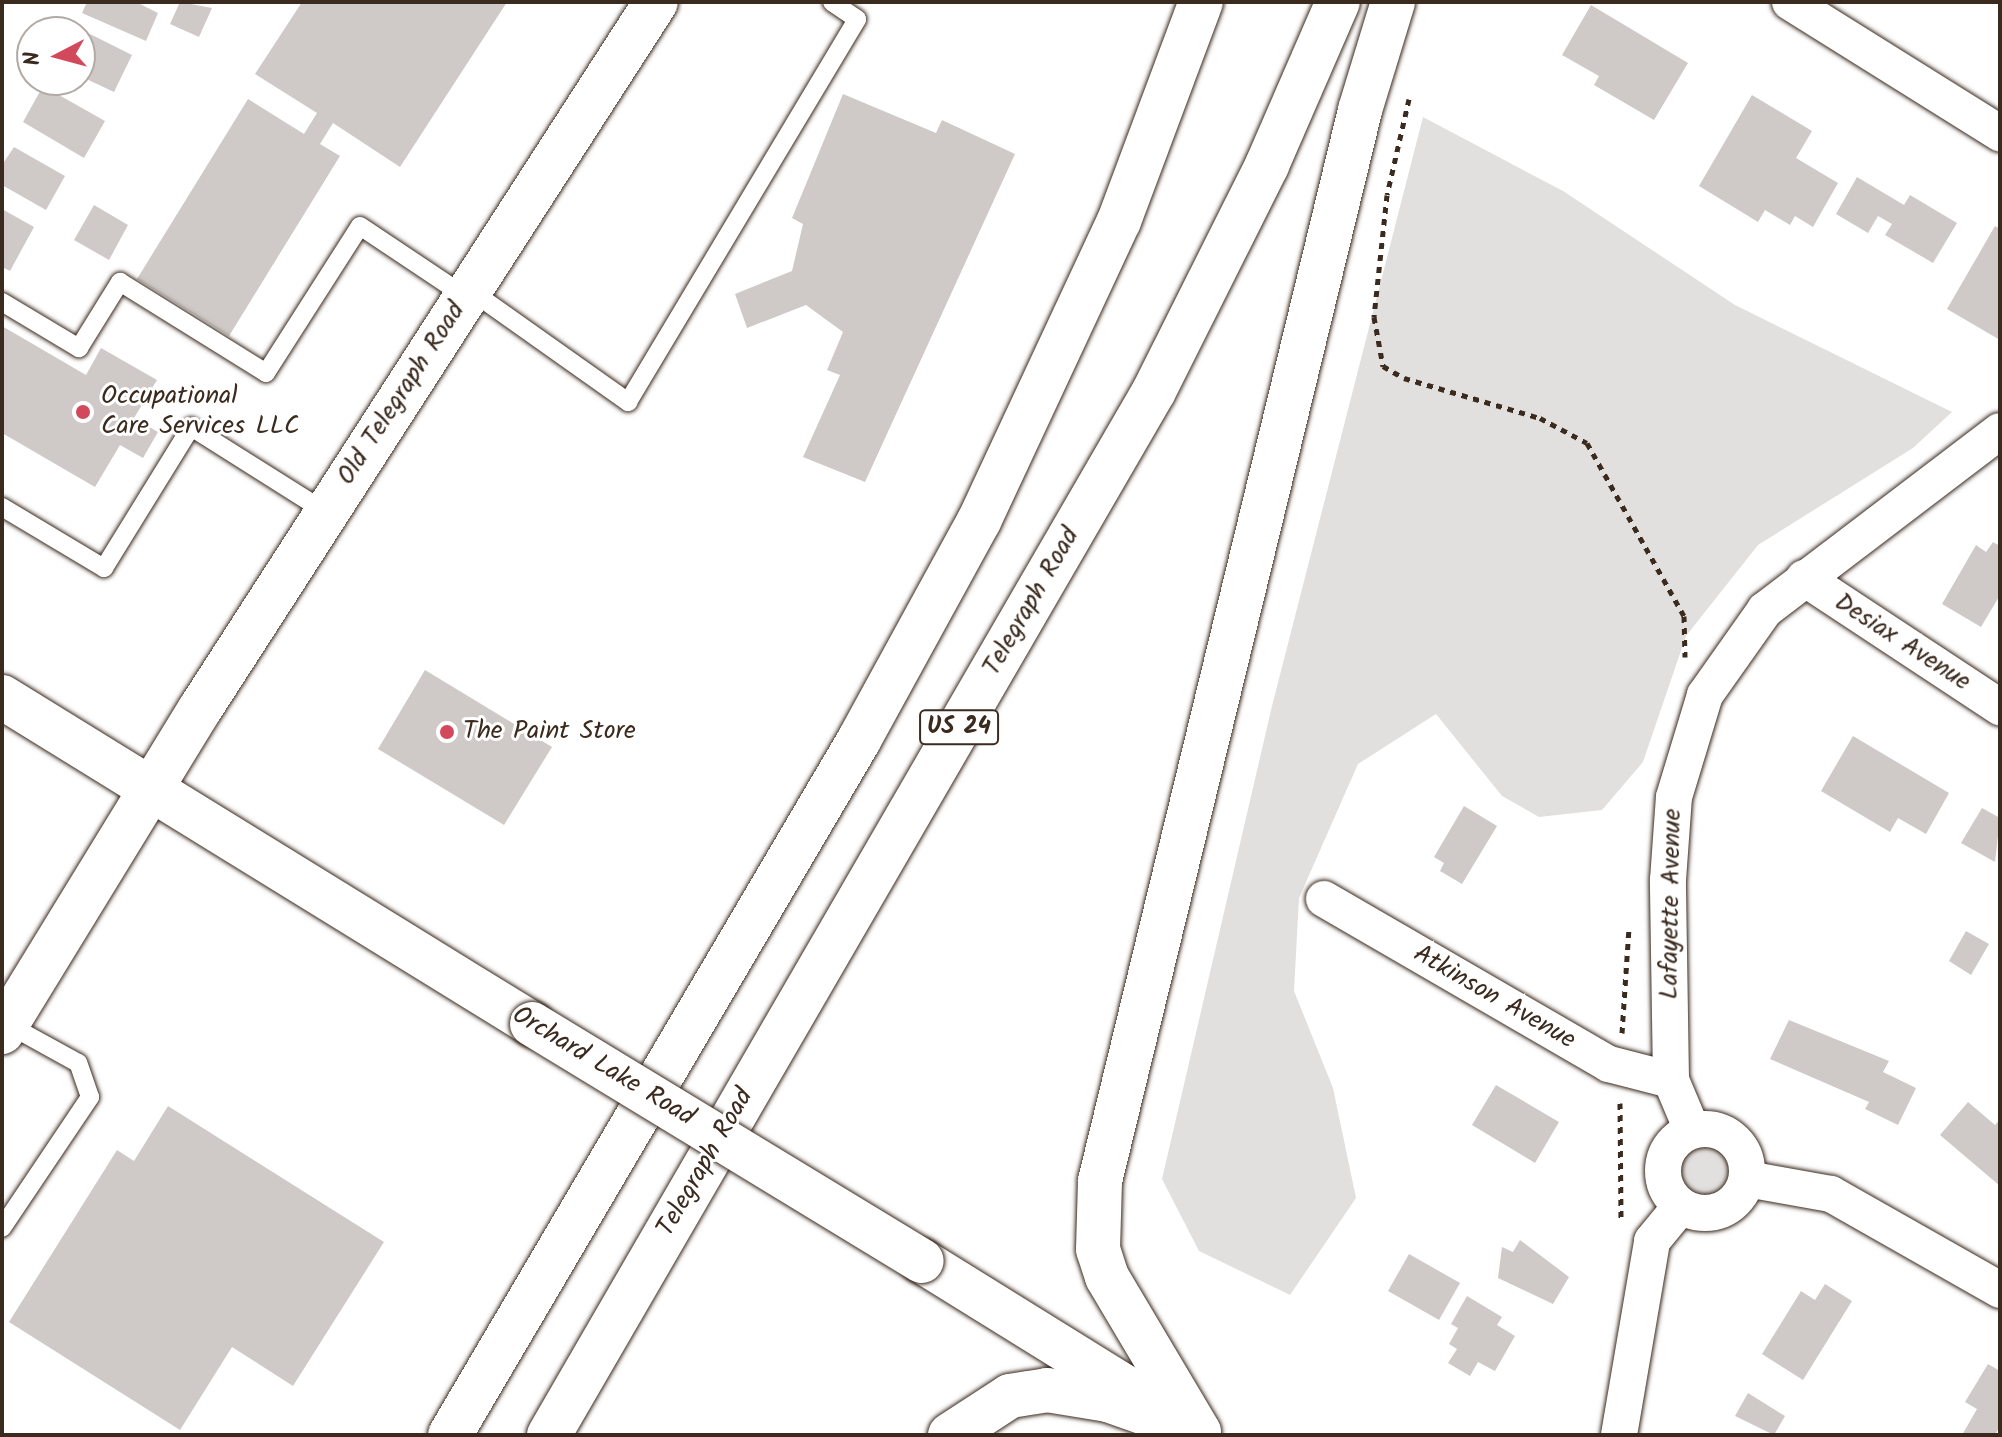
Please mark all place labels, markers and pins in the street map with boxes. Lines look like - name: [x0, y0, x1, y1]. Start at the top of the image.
- place label: Occupational Care Services LLC: [101, 381, 300, 442]
- marker: Occupational Care Services LLC: [72, 401, 94, 423]
- place label: The Paint Store: [463, 716, 636, 748]
- marker: The Paint Store: [438, 723, 456, 741]

